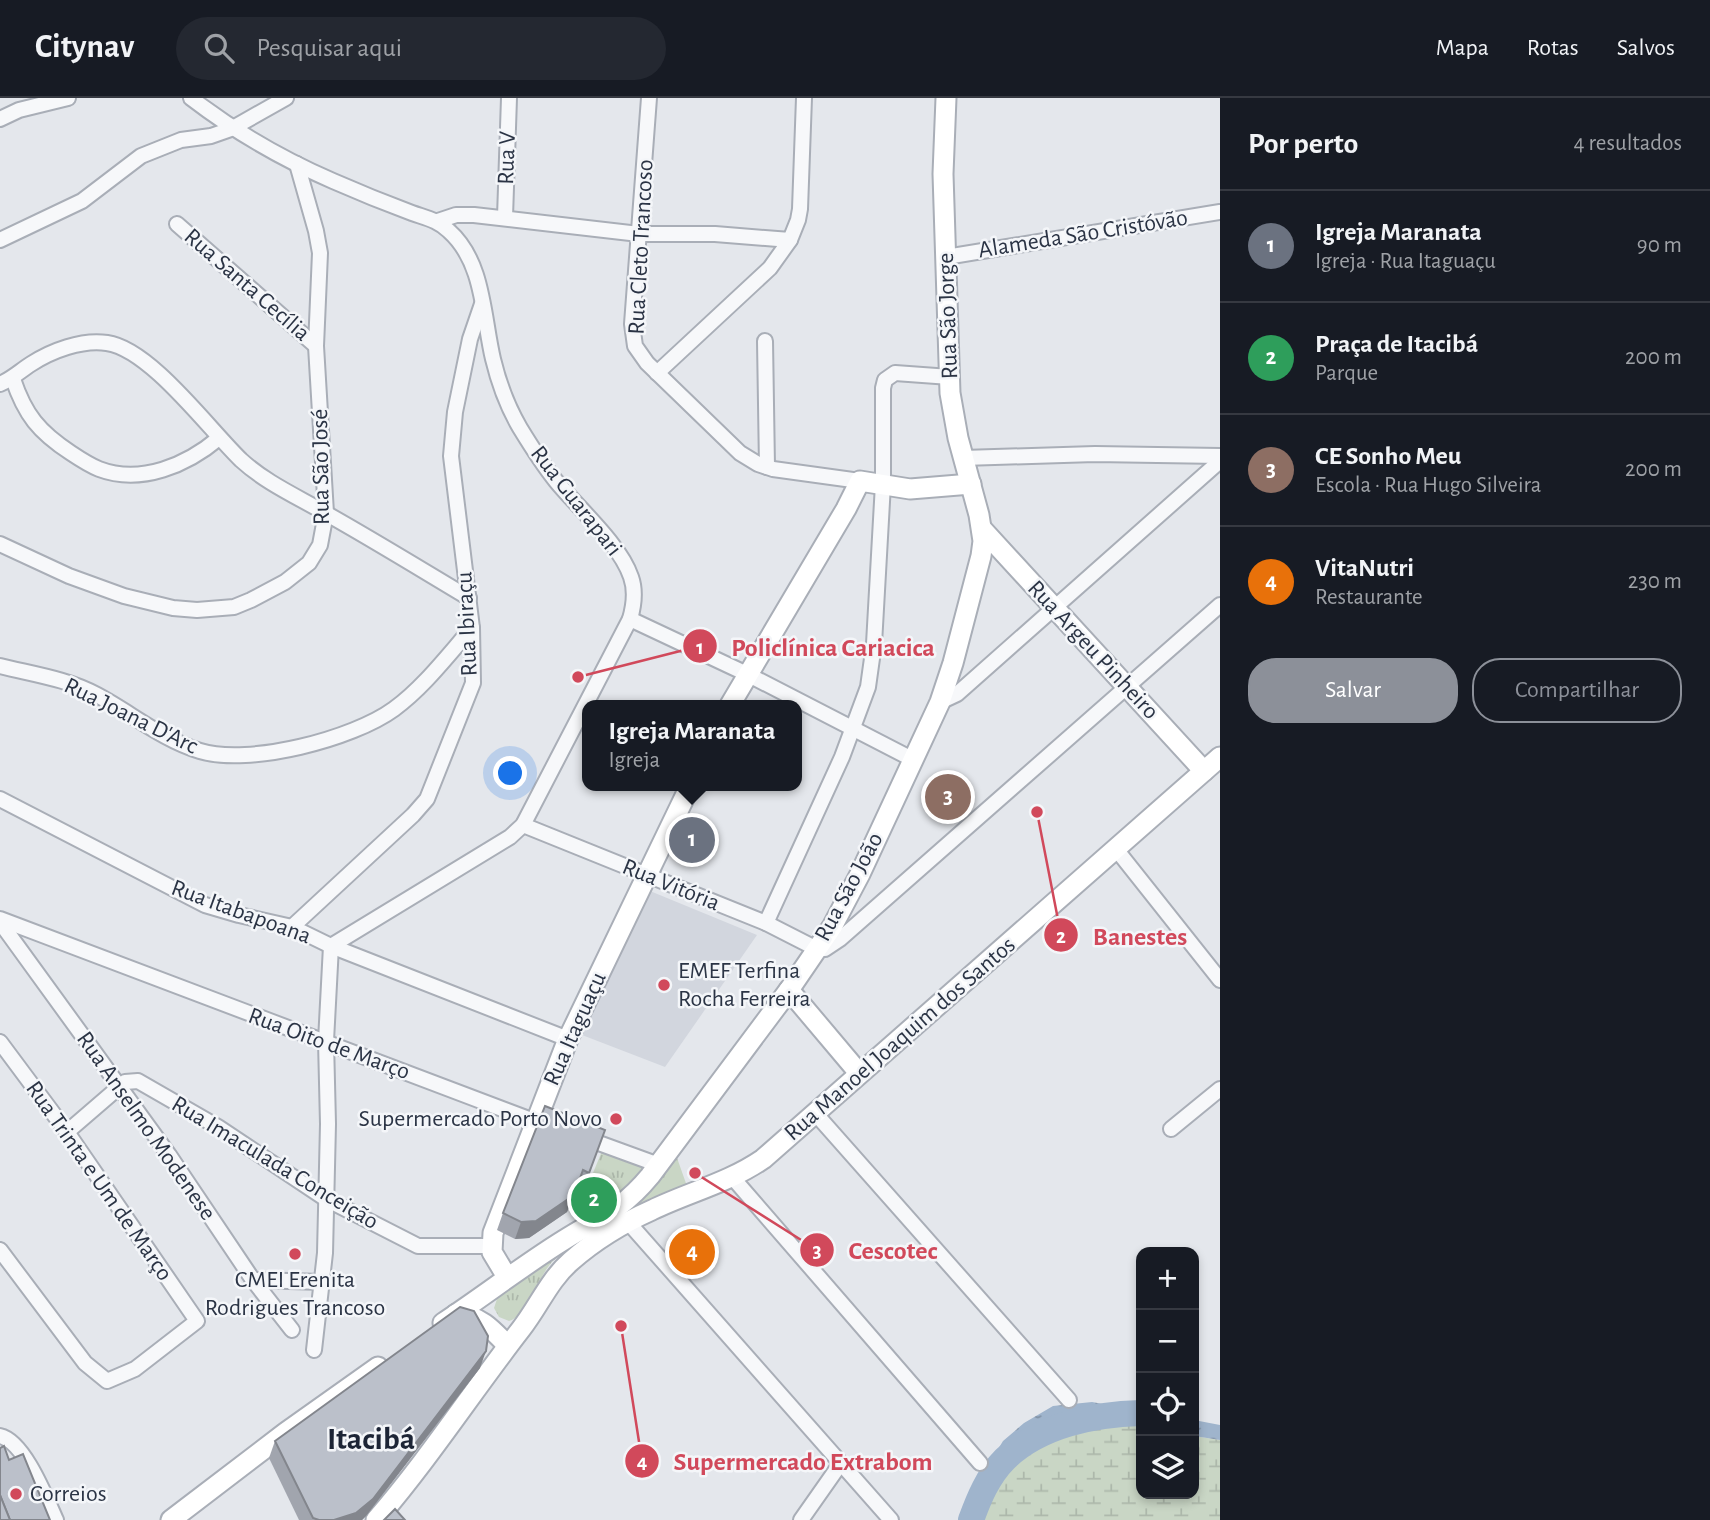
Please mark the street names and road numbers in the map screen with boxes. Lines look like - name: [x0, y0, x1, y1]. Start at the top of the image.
- street label: Rua V: [494, 130, 520, 185]
- street label: Rua Cleto Trancoso: [624, 159, 658, 335]
- street label: Alameda São Cristóvão: [976, 206, 1190, 262]
- street label: Rua Santa Cecília: [180, 224, 314, 346]
- street label: Rua São Jorge: [934, 252, 962, 380]
- street label: Rua São José: [308, 409, 334, 525]
- street label: Rua Guarapari: [526, 441, 626, 561]
- street label: Rua Ibiraçu: [452, 571, 482, 677]
- street label: Rua Argeu Pinheiro: [1023, 576, 1163, 724]
- street label: Rua Joana D'Arc: [60, 673, 202, 759]
- street label: Rua São João: [810, 829, 888, 945]
- street label: Rua Vitória: [619, 855, 723, 915]
- street label: Rua Itabapoana: [168, 876, 314, 948]
- street label: Rua Manoel Joaquim dos Santos: [780, 932, 1020, 1146]
- street label: Rua Itaguaçu: [539, 969, 611, 1089]
- street label: Rua Oito de Março: [245, 1004, 413, 1084]
- street label: Rua Anselmo Modenese: [72, 1027, 220, 1225]
- street label: Rua Trinta e Um de Março: [21, 1077, 177, 1285]
- street label: Rua Imaculada Conceição: [167, 1092, 383, 1234]

